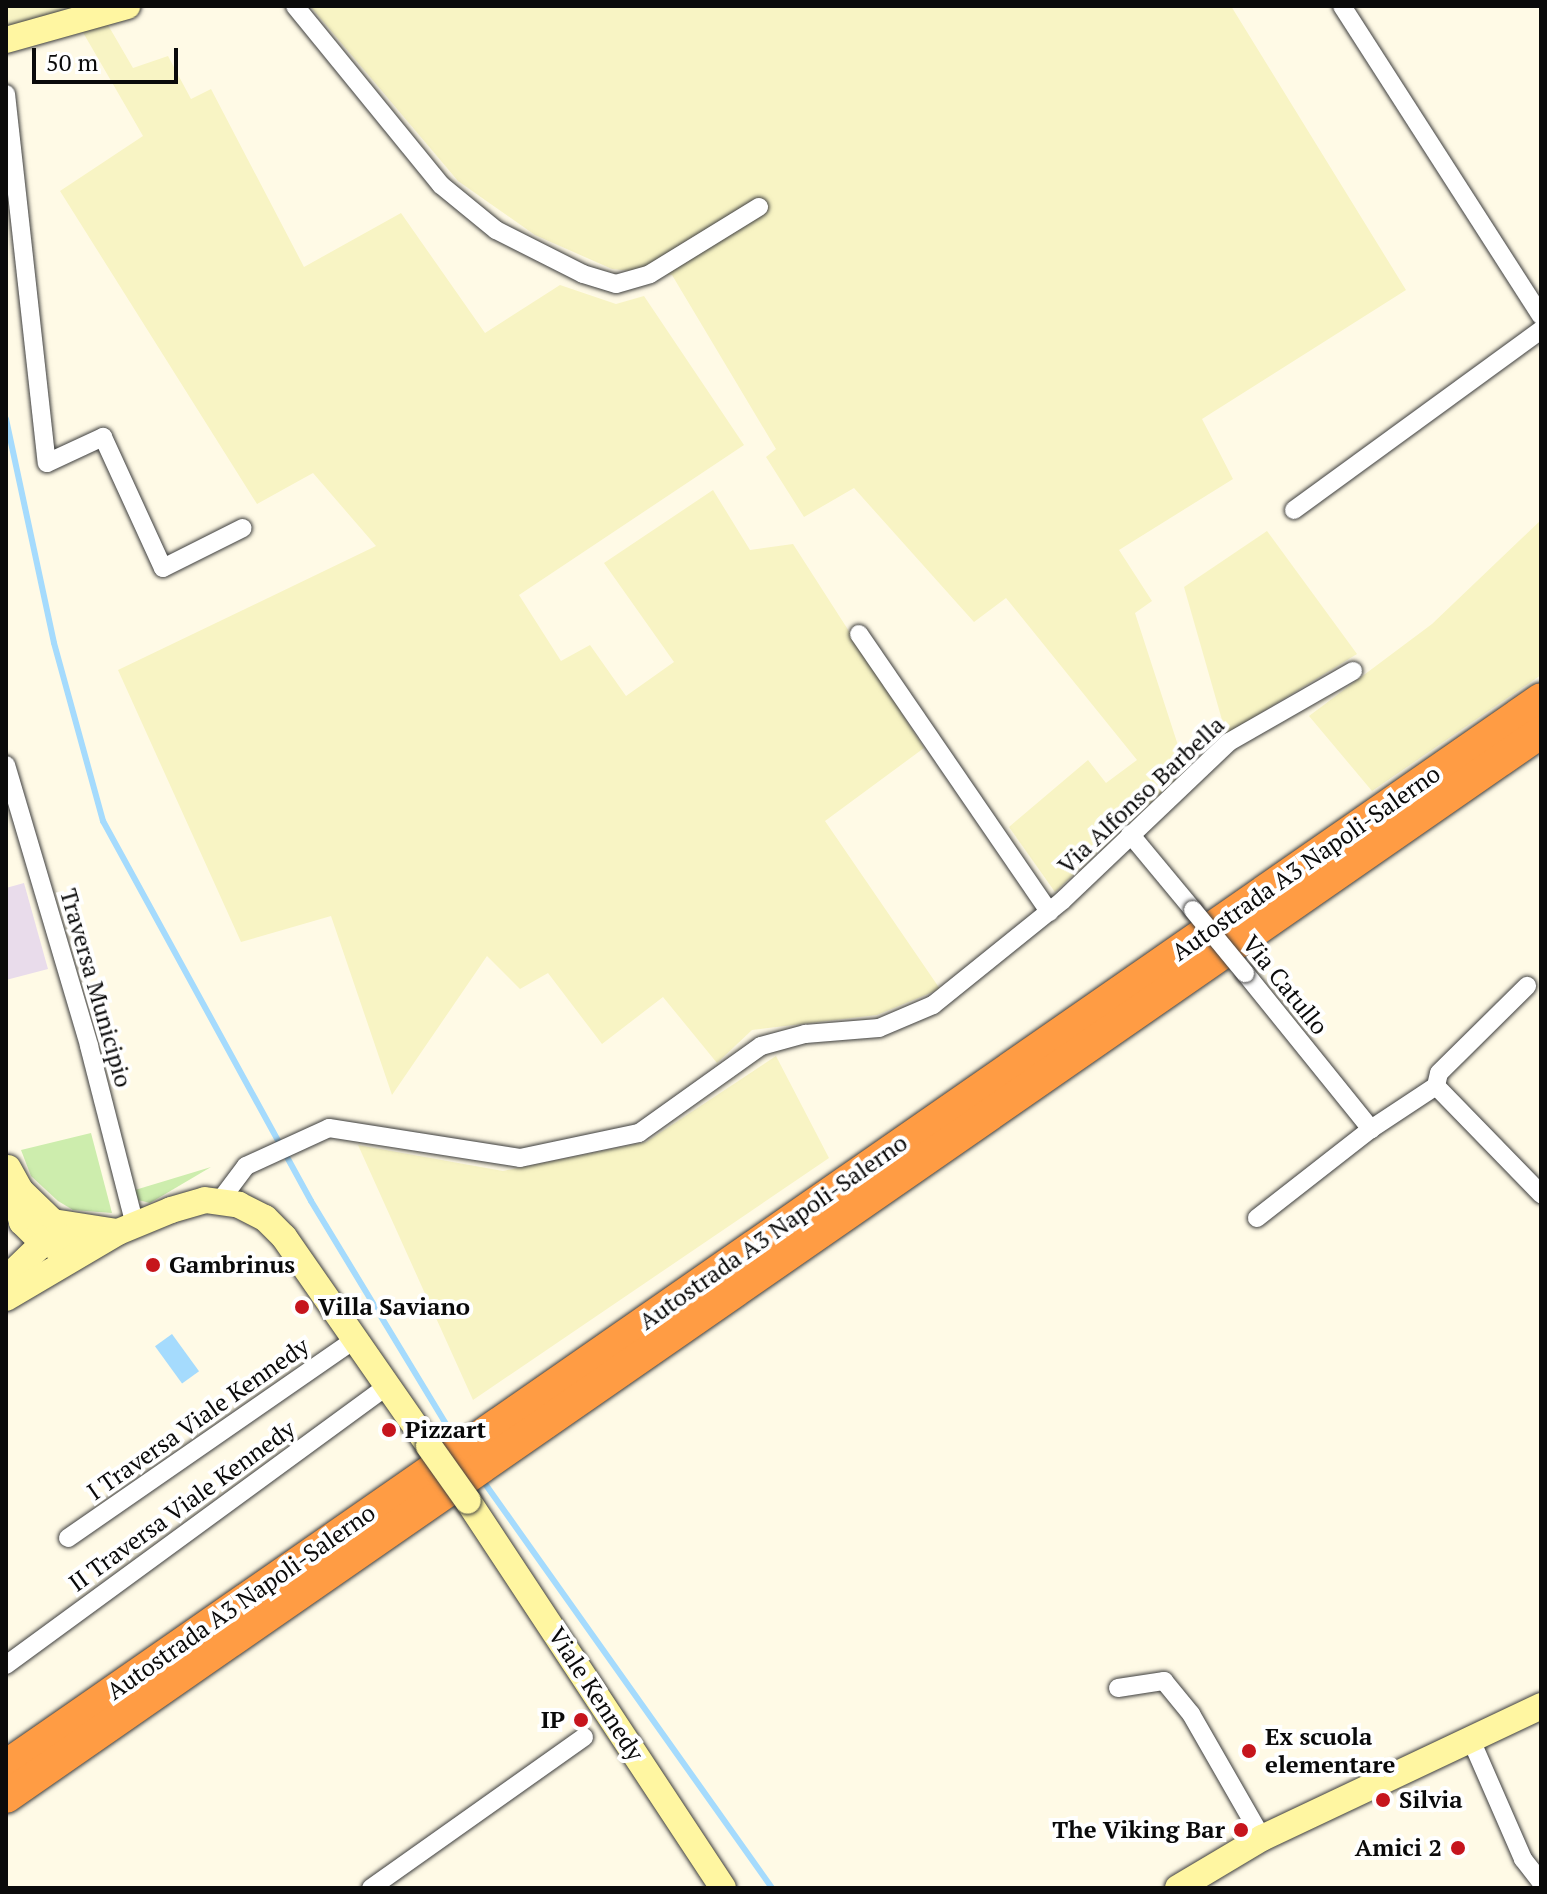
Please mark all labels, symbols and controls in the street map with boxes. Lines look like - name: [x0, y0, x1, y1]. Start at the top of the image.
- scale bar: [36, 32, 182, 82]
- text: 50 m: [46, 46, 98, 78]
- street label: Via Alfonso Barbella: [1052, 710, 1230, 880]
- street label: Autostrada A3 Napoli-Salerno: [1166, 759, 1446, 967]
- street label: Traversa Municipio: [54, 885, 138, 1091]
- street label: Via Catullo: [1236, 929, 1334, 1041]
- street label: Autostrada A3 Napoli-Salerno: [633, 1128, 913, 1336]
- place label: Gambrinus: [169, 1251, 295, 1279]
- marker: Gambrinus: [144, 1256, 162, 1274]
- place label: Villa Saviano: [318, 1293, 470, 1321]
- marker: Villa Saviano: [293, 1298, 311, 1316]
- street label: I Traversa Viale Kennedy: [81, 1331, 315, 1507]
- street label: II Traversa Viale Kennedy: [63, 1414, 301, 1598]
- place label: Pizzart: [405, 1416, 486, 1444]
- marker: Pizzart: [380, 1421, 398, 1439]
- street label: Autostrada A3 Napoli-Salerno: [101, 1498, 381, 1706]
- street label: Viale Kennedy: [542, 1622, 650, 1766]
- place label: IP: [541, 1706, 565, 1734]
- marker: IP: [572, 1711, 590, 1729]
- place label: Ex scuola elementare: [1265, 1723, 1395, 1779]
- marker: Ex scuola elementare: [1240, 1742, 1258, 1760]
- place label: Silvia: [1399, 1786, 1463, 1814]
- marker: Silvia: [1374, 1791, 1392, 1809]
- place label: The Viking Bar: [1052, 1816, 1225, 1844]
- marker: The Viking Bar: [1232, 1821, 1250, 1839]
- place label: Amici 2: [1355, 1834, 1442, 1862]
- marker: Amici 2: [1449, 1839, 1467, 1857]

